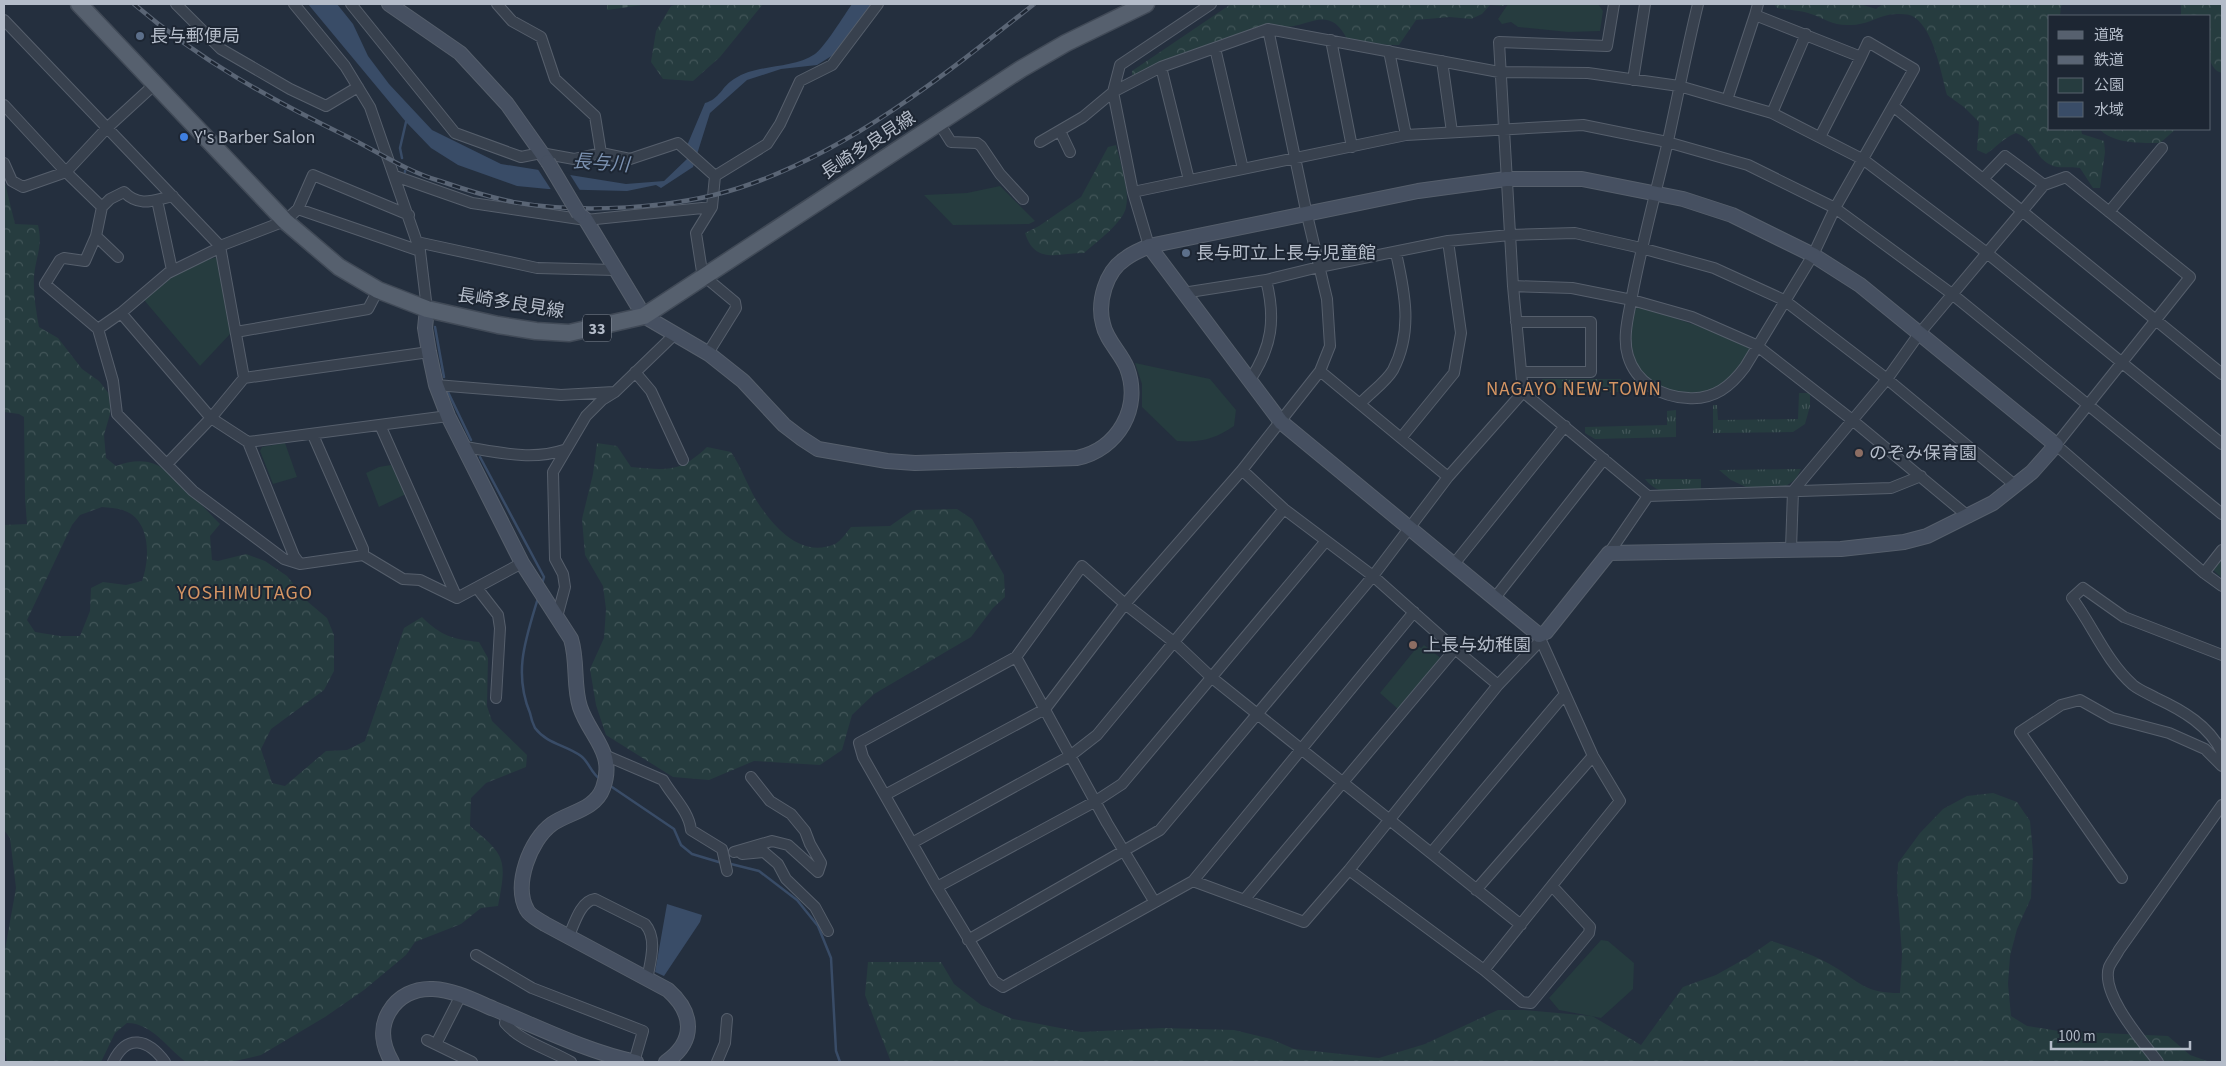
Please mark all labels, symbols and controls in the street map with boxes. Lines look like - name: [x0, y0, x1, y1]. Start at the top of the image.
- legend: [2048, 15, 2211, 130]
- place label: 長与郵便局: [150, 24, 240, 49]
- text: 道路: [2094, 25, 2124, 46]
- marker: 長与郵便局: [134, 30, 146, 42]
- text: 鉄道: [2094, 50, 2124, 71]
- text: 公園: [2094, 75, 2124, 96]
- text: 水域: [2094, 100, 2124, 121]
- street label: 長崎多良見線: [816, 106, 920, 185]
- place label: Y's Barber Salon: [193, 125, 315, 150]
- marker: Y's Barber Salon: [178, 131, 190, 143]
- water label: 長与川: [572, 148, 632, 179]
- place label: 長与町立上長与児童館: [1196, 241, 1376, 266]
- marker: 長与町立上長与児童館: [1180, 247, 1192, 259]
- street label: 長崎多良見線: [456, 283, 566, 324]
- road number: 33: [583, 314, 611, 342]
- district label: NAGAYO NEW-TOWN: [1486, 376, 1662, 403]
- place label: のぞみ保育園: [1869, 441, 1977, 466]
- marker: のぞみ保育園: [1853, 447, 1865, 459]
- district label: YOSHIMUTAGO: [176, 579, 313, 607]
- place label: 上長与幼稚園: [1423, 633, 1531, 658]
- marker: 上長与幼稚園: [1407, 639, 1419, 651]
- scale bar: [2051, 1018, 2190, 1050]
- text: 100 m: [2058, 1026, 2096, 1047]

